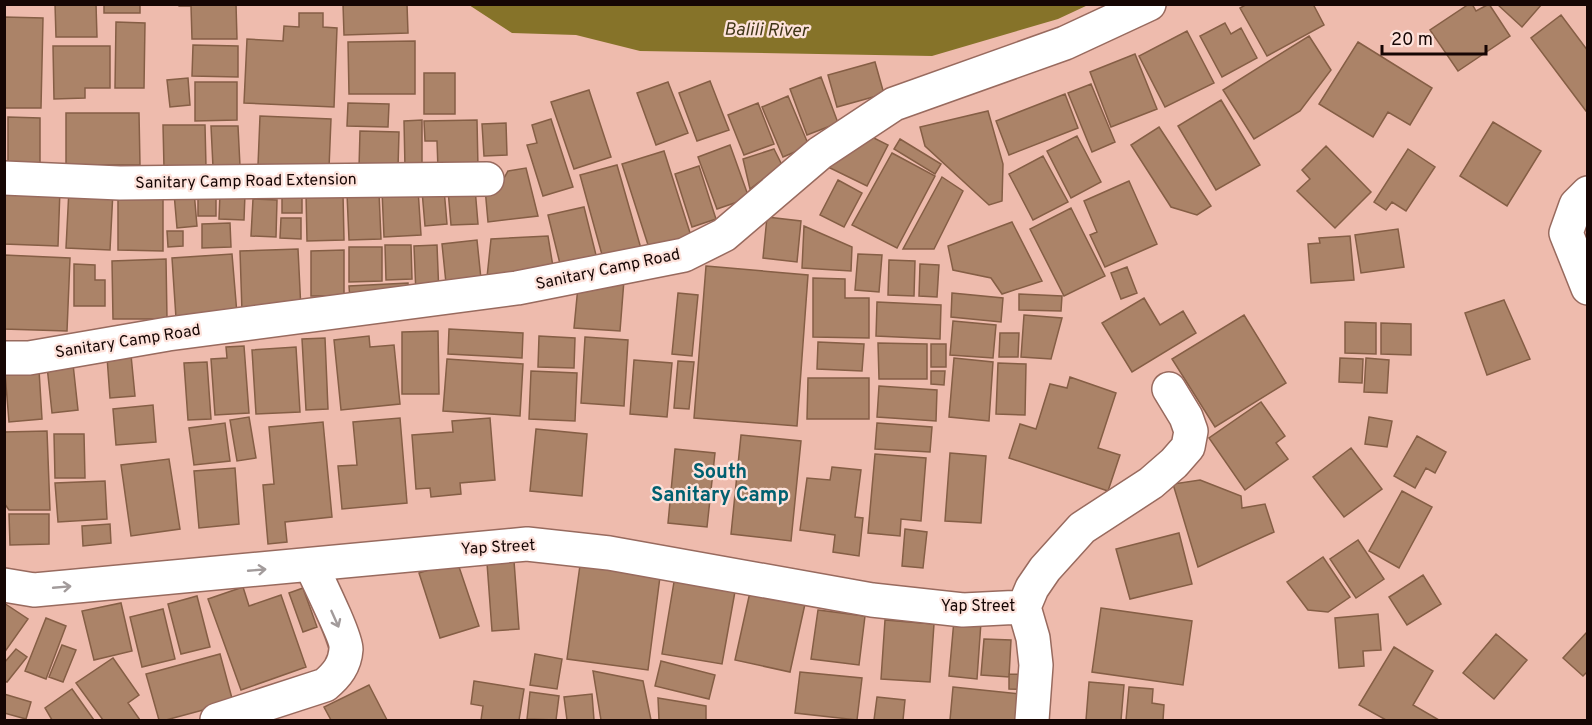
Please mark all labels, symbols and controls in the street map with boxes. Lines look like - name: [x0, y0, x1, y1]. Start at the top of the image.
- scale bar: [1382, 18, 1486, 56]
- water label: Balili River: [724, 19, 810, 43]
- text: 20 m: [1391, 29, 1433, 52]
- street label: Sanitary Camp Road Extension: [135, 170, 357, 194]
- street label: Sanitary Camp Road: [534, 245, 682, 295]
- street label: Sanitary Camp Road: [54, 321, 202, 363]
- district label: South Sanitary Camp: [651, 460, 789, 509]
- street label: Yap Street: [460, 536, 536, 560]
- one-way arrow: [246, 564, 266, 575]
- one-way arrow: [52, 581, 72, 592]
- street label: Yap Street: [941, 597, 1015, 617]
- one-way arrow: [329, 609, 341, 627]

